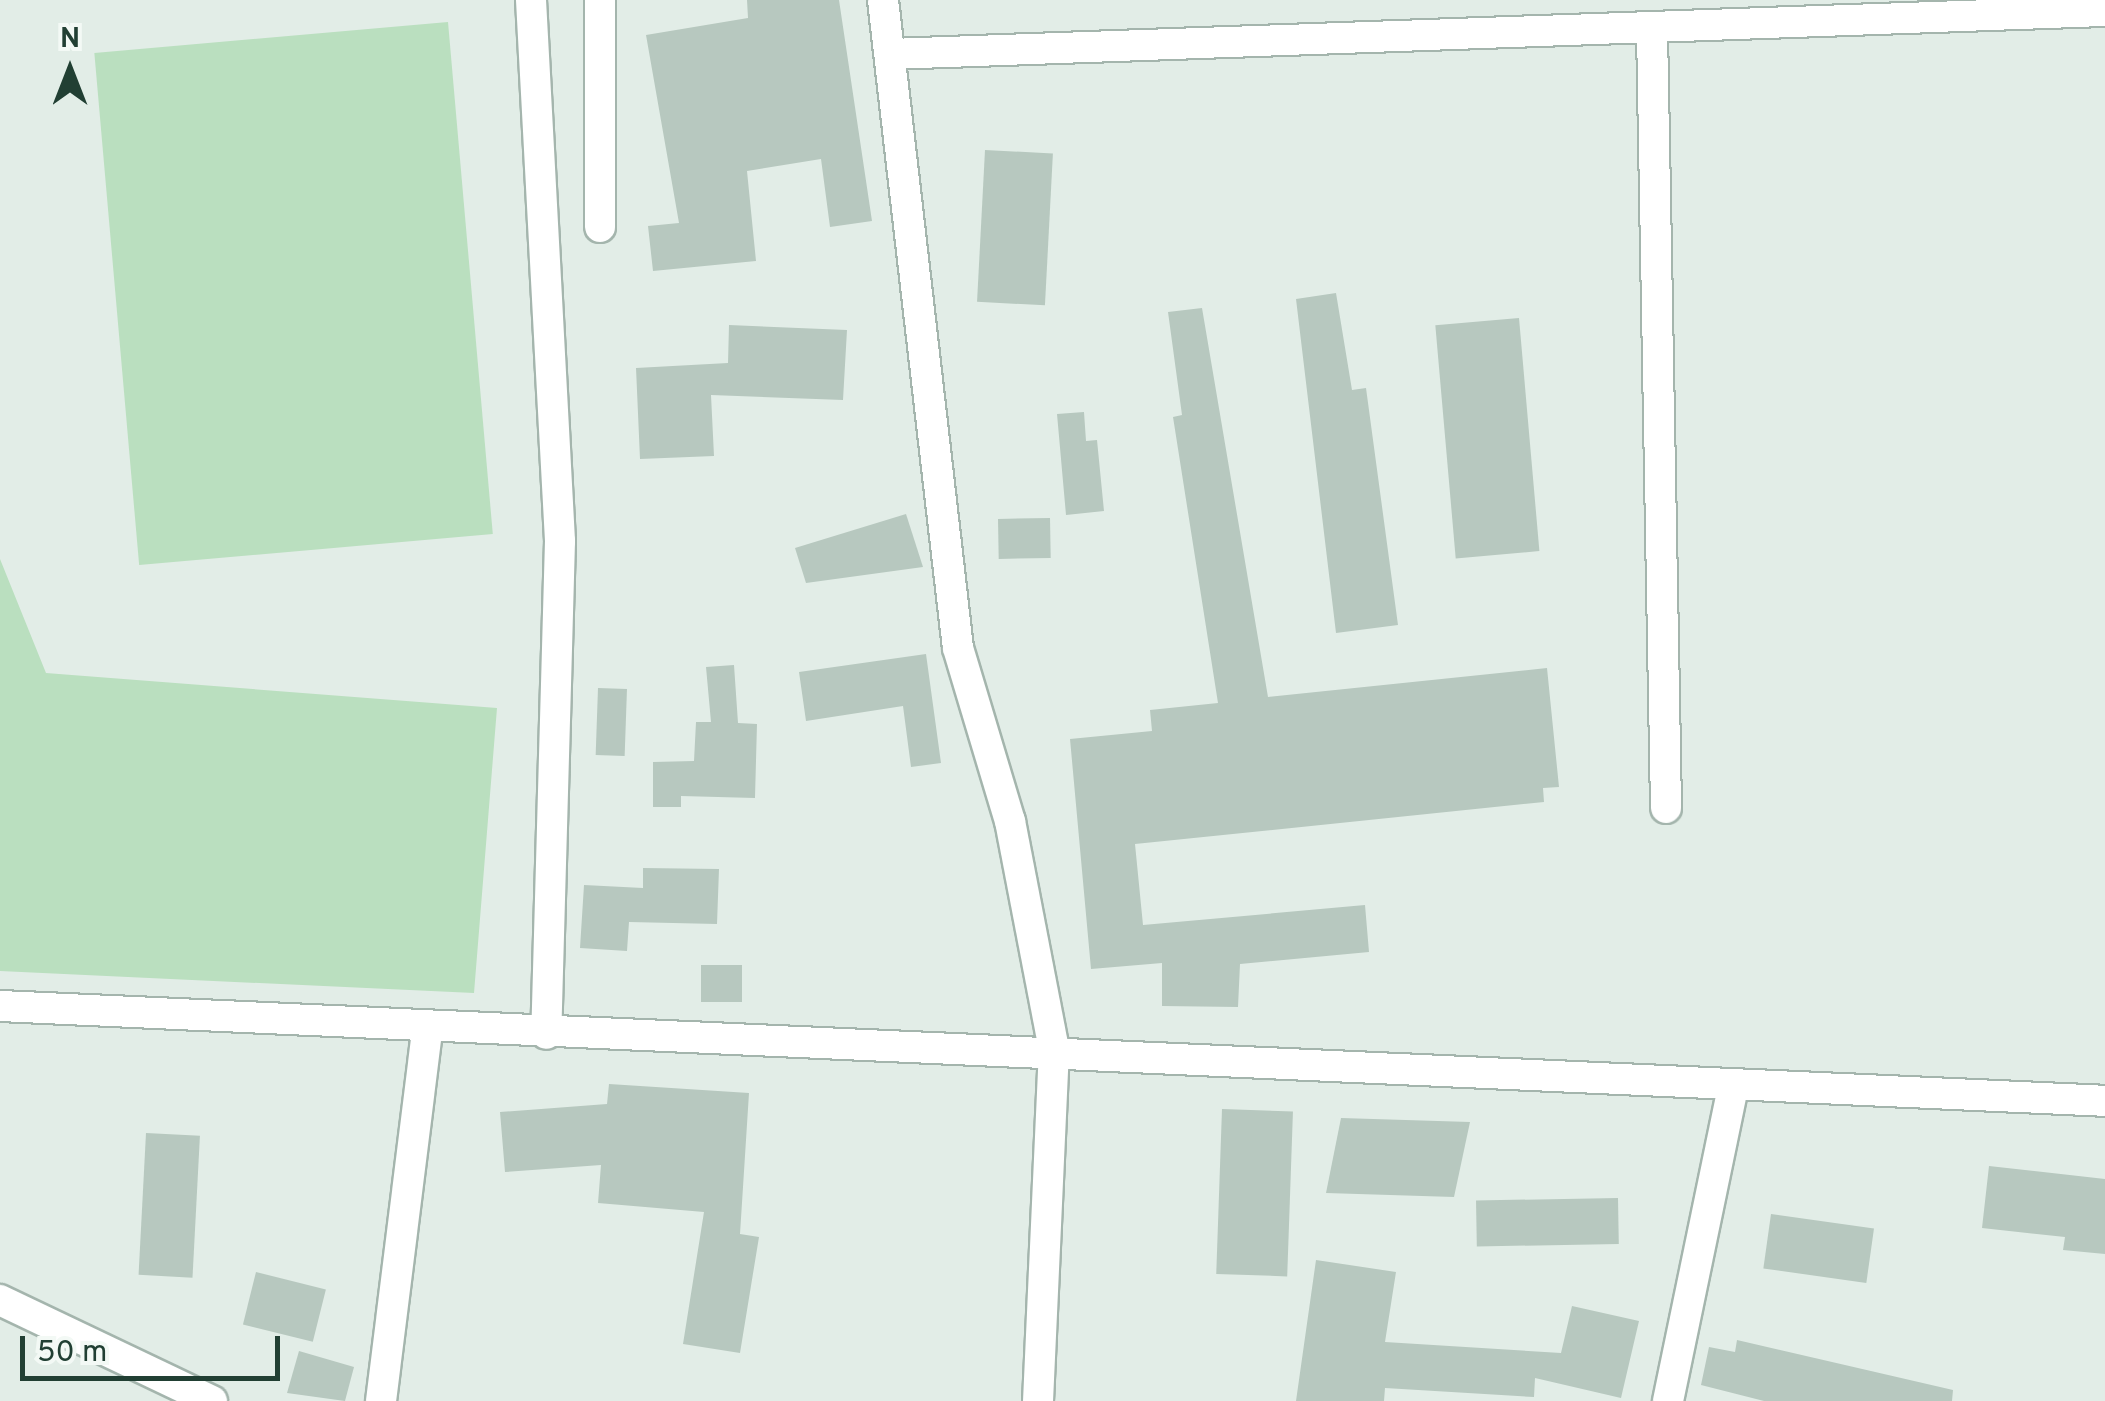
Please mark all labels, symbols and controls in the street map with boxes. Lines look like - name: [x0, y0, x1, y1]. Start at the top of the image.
- north arrow: [20, 20, 120, 120]
- text: N: [60, 22, 80, 58]
- scale bar: [25, 1316, 285, 1378]
- text: 50 m: [37, 1335, 107, 1372]

